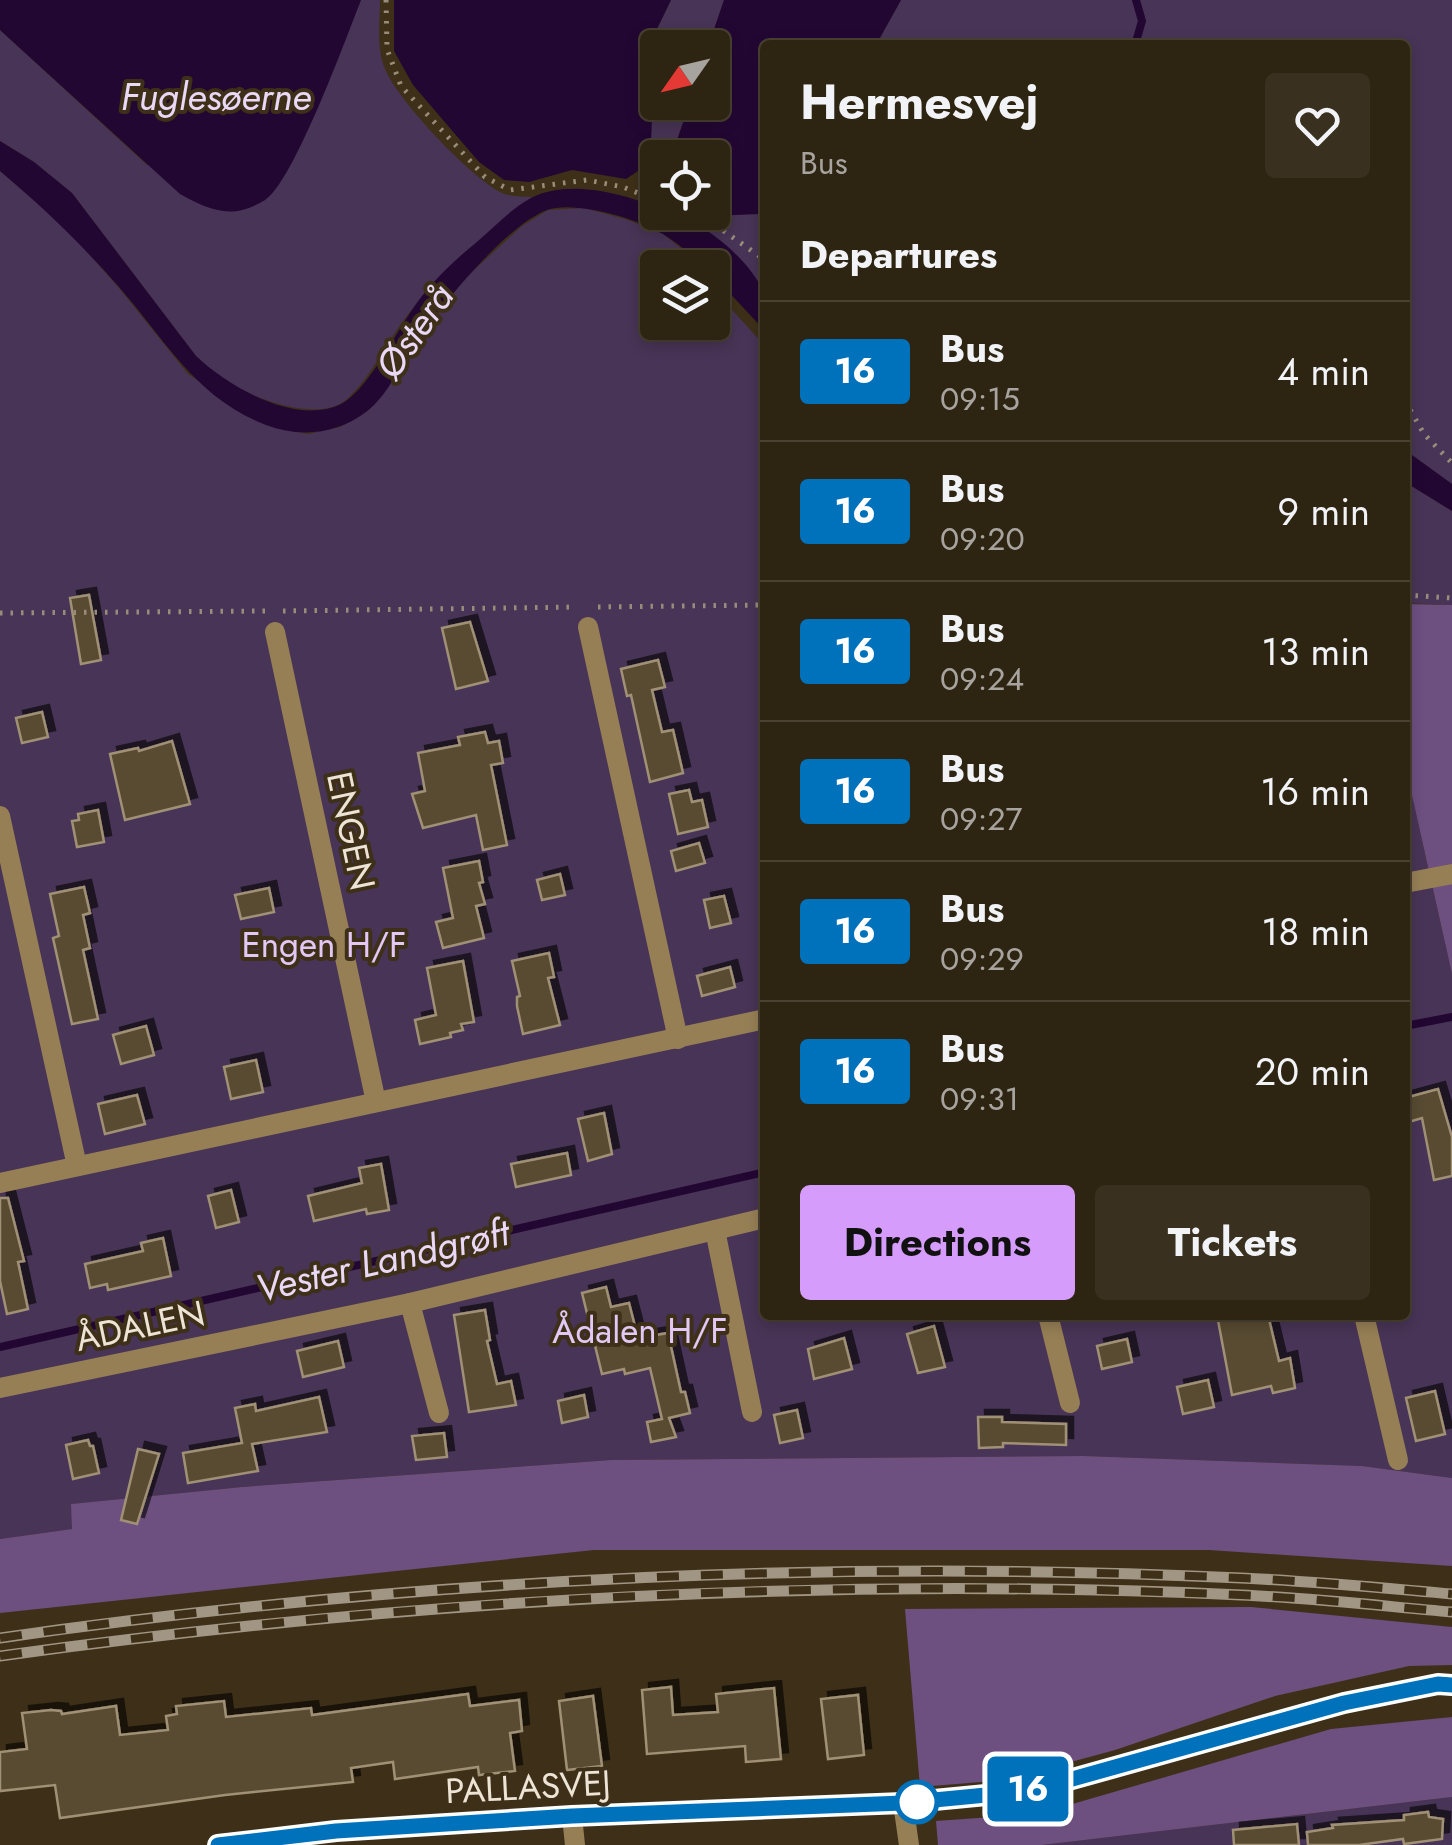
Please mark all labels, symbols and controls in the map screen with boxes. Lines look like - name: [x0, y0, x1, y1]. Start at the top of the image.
- north arrow: [640, 30, 730, 120]
- map controls: [640, 30, 730, 340]
- text: Hermesvej: [800, 68, 1039, 137]
- water label: Fuglesøerne: [121, 69, 311, 124]
- button: heart: [1265, 73, 1370, 178]
- button: locate: [640, 140, 730, 230]
- text: Bus: [800, 140, 848, 186]
- text: Departures: [800, 227, 997, 282]
- button: layers: [640, 250, 730, 340]
- water label: Østerå: [361, 272, 467, 390]
- text: Bus: [940, 321, 1004, 376]
- text: 4 min: [1277, 344, 1370, 399]
- text: 16: [834, 346, 876, 396]
- text: 09:15: [940, 376, 1020, 422]
- text: Bus: [940, 461, 1004, 516]
- text: 9 min: [1277, 484, 1370, 539]
- text: 16: [834, 486, 876, 536]
- text: 09:20: [940, 516, 1025, 562]
- text: Bus: [940, 601, 1004, 656]
- text: 13 min: [1261, 624, 1370, 679]
- text: 16: [834, 626, 876, 676]
- text: 09:24: [940, 656, 1024, 702]
- text: Bus: [940, 741, 1004, 796]
- text: 16 min: [1260, 764, 1370, 819]
- text: 16: [834, 766, 876, 816]
- street label: ENGEN: [314, 767, 388, 895]
- text: 09:27: [940, 796, 1022, 842]
- text: Bus: [940, 881, 1004, 936]
- text: 18 min: [1261, 904, 1370, 959]
- text: 16: [834, 906, 876, 956]
- park label: Engen H/F: [241, 920, 407, 970]
- text: 09:29: [940, 936, 1024, 982]
- text: Bus: [940, 1021, 1004, 1076]
- text: 20 min: [1255, 1044, 1370, 1099]
- text: 16: [834, 1046, 876, 1096]
- text: 09:31: [940, 1076, 1019, 1122]
- button: Directions: [800, 1185, 1075, 1300]
- button: Tickets: [1095, 1185, 1370, 1300]
- water label: Vester Landgrøft: [250, 1204, 516, 1316]
- street label: ÅDALEN: [71, 1288, 209, 1364]
- park label: Ådalen H/F: [552, 1306, 728, 1356]
- line badge: 16: [983, 1756, 1073, 1822]
- street label: PALLASVEJ: [444, 1758, 612, 1816]
- text: 16: [1007, 1764, 1049, 1814]
- unlabelled marker: [896, 1781, 938, 1823]

